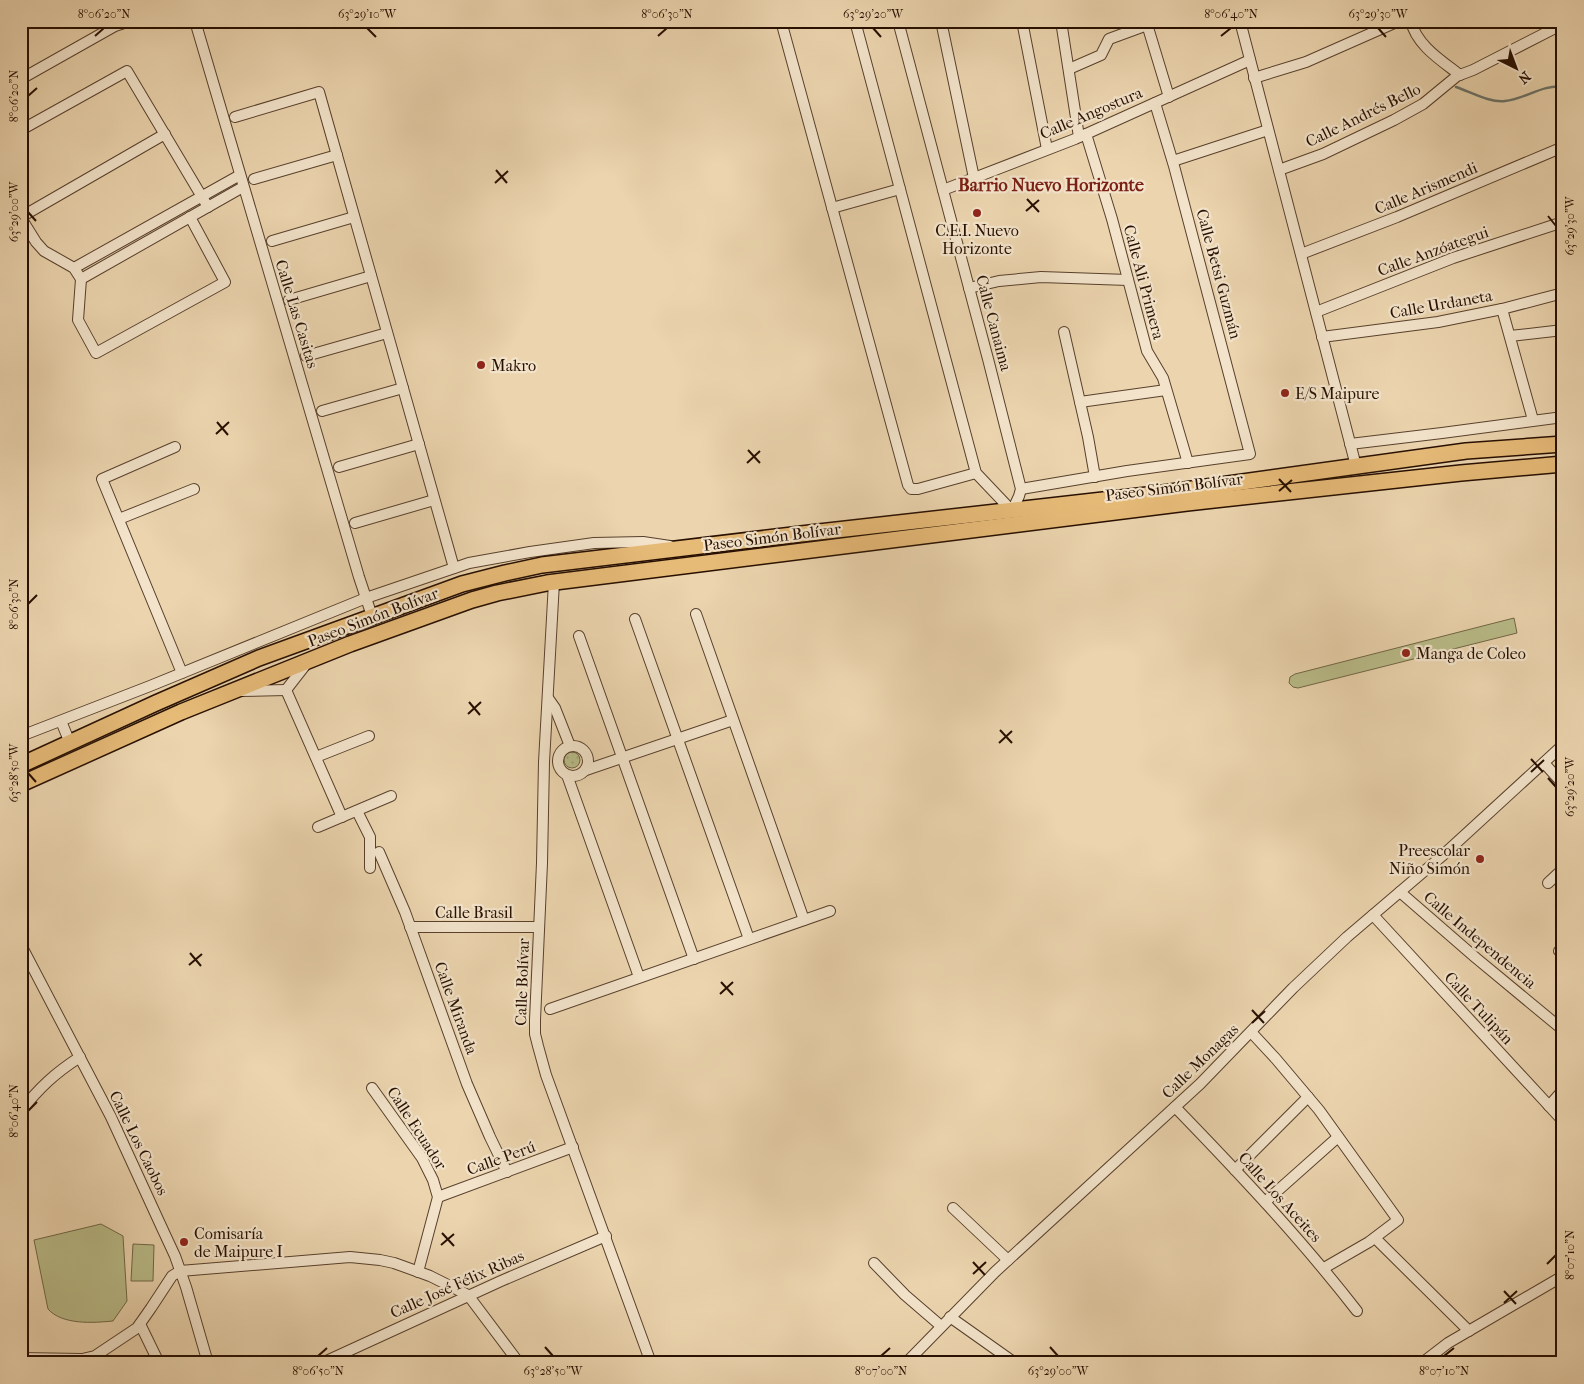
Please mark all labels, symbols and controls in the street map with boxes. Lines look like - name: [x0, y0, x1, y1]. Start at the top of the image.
- text: 8°06'20"N: [78, 7, 130, 21]
- text: 63°29'10"W: [338, 7, 397, 21]
- text: 8°06'30"N: [641, 7, 693, 21]
- text: 63°29'20"W: [843, 7, 904, 21]
- text: 8°06'40"N: [1204, 7, 1258, 21]
- text: 63°29'30"W: [1349, 7, 1409, 21]
- north arrow: [1492, 42, 1542, 92]
- text: N: [1514, 67, 1534, 87]
- text: 8°06'20"N: [7, 70, 21, 122]
- street label: Calle Andrés Bello: [1302, 79, 1424, 151]
- street label: Calle Angostura: [1037, 83, 1146, 143]
- street label: Calle Arismendi: [1372, 158, 1481, 218]
- district label: Barrio Nuevo Horizonte: [958, 175, 1144, 196]
- text: 63°29'00"W: [7, 181, 21, 242]
- text: 63°29'30"W: [1563, 195, 1577, 255]
- marker: C.E.I. Nuevo Horizonte: [971, 207, 983, 219]
- street label: Calle Betsi Guzmán: [1193, 207, 1246, 342]
- place label: C.E.I. Nuevo Horizonte: [935, 221, 1019, 258]
- street label: Calle Anzóategui: [1375, 222, 1491, 280]
- street label: Calle Ali Primera: [1120, 223, 1169, 342]
- street label: Calle Las Casitas: [271, 257, 323, 371]
- street label: Calle Canaima: [972, 273, 1016, 374]
- street label: Calle Urdaneta: [1388, 286, 1494, 322]
- place label: Makro: [491, 356, 536, 375]
- marker: Makro: [475, 359, 487, 371]
- place label: E/S Maipure: [1295, 384, 1379, 403]
- marker: E/S Maipure: [1279, 387, 1291, 399]
- street label: Paseo Simón Bolívar: [1104, 469, 1244, 505]
- street label: Paseo Simón Bolívar: [702, 519, 842, 555]
- text: 8°06'30"N: [7, 578, 21, 630]
- street label: Paseo Simón Bolívar: [305, 583, 441, 651]
- place label: Manga de Coleo: [1416, 644, 1526, 663]
- marker: Manga de Coleo: [1400, 647, 1412, 659]
- text: 63°28'50"W: [7, 742, 21, 802]
- text: 63°29'20"W: [1563, 756, 1577, 817]
- place label: Preescolar Niño Simón: [1389, 841, 1471, 878]
- marker: Preescolar Niño Simón: [1474, 853, 1486, 865]
- street label: Calle Independencia: [1420, 887, 1541, 993]
- street label: Calle Brasil: [435, 903, 514, 922]
- street label: Calle Bolívar: [511, 938, 533, 1026]
- street label: Calle Miranda: [430, 959, 482, 1057]
- street label: Calle Tulipán: [1441, 968, 1518, 1049]
- street label: Calle Monagas: [1158, 1020, 1242, 1102]
- street label: Calle Ecuador: [383, 1083, 451, 1173]
- text: 8°06'40"N: [7, 1084, 21, 1138]
- street label: Calle Los Caobos: [105, 1088, 173, 1199]
- street label: Calle Perú: [464, 1137, 538, 1179]
- street label: Calle Los Aceites: [1234, 1148, 1326, 1246]
- place label: Comisaría de Maipure I: [194, 1224, 283, 1261]
- text: 8°07'10"N: [1563, 1230, 1577, 1280]
- marker: Comisaría de Maipure I: [178, 1236, 190, 1248]
- street label: Calle José Félix Ribas: [387, 1246, 527, 1322]
- text: 8°06'50"N: [292, 1364, 344, 1378]
- text: 63°28'50"W: [524, 1364, 584, 1378]
- text: 8°07'00"N: [855, 1364, 907, 1378]
- text: 63°29'00"W: [1028, 1364, 1089, 1378]
- text: 8°07'10"N: [1419, 1364, 1469, 1378]

